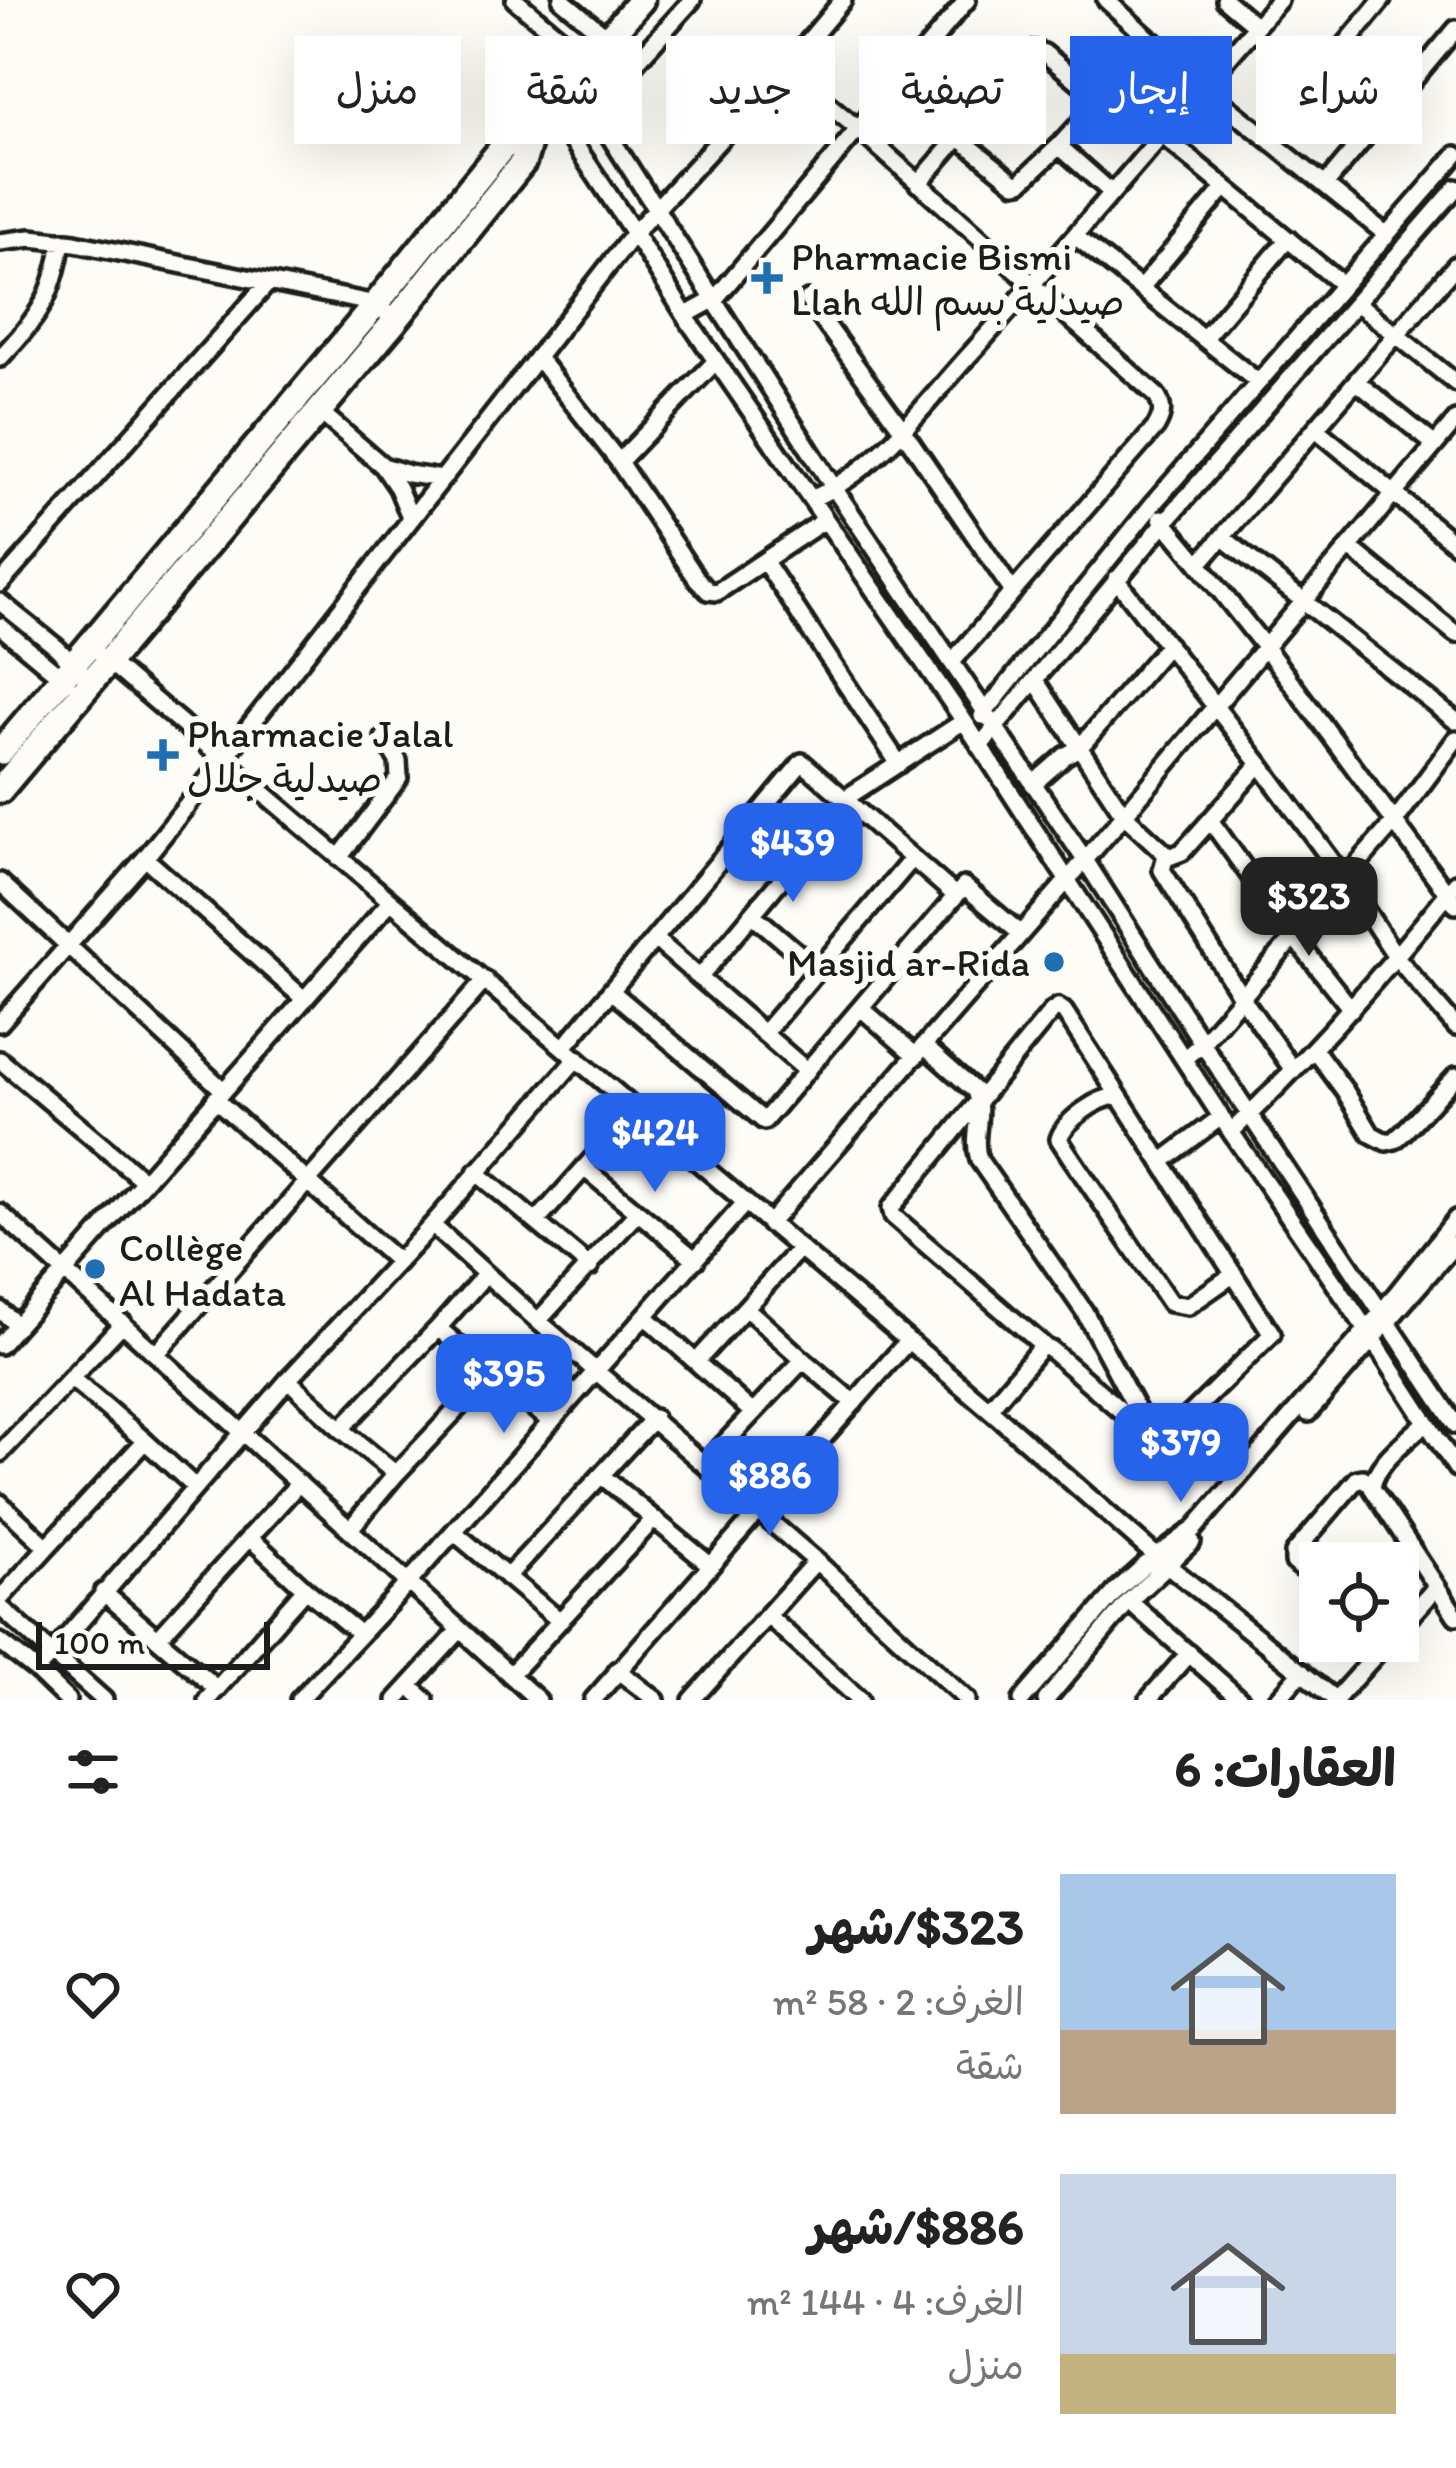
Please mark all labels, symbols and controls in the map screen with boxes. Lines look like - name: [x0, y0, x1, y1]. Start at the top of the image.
- chip: منزل: [294, 36, 461, 144]
- chip: شقة: [485, 36, 642, 144]
- chip: جديد: [666, 36, 835, 144]
- chip: تصفية: [859, 36, 1046, 144]
- chip: إيجار: [1070, 36, 1232, 144]
- chip: شراء: [1256, 36, 1422, 144]
- place label: Pharmacie Bismi Llah صيدلية بسم الله: [791, 233, 1125, 331]
- marker: Pharmacie Bismi Llah صيدلية بسم الله: [754, 265, 780, 291]
- place label: Pharmacie Jalal صيدلية جلال: [187, 710, 454, 802]
- marker: Pharmacie Jalal صيدلية جلال: [150, 742, 176, 768]
- pin: $439: [722, 803, 864, 905]
- text: $439: [751, 818, 835, 865]
- pin: $323: [1238, 857, 1380, 959]
- text: $323: [1268, 872, 1350, 919]
- place label: Masjid ar-Rida: [787, 939, 1030, 986]
- marker: Masjid ar-Rida: [1041, 949, 1067, 975]
- pin: $424: [584, 1093, 726, 1195]
- text: $424: [611, 1108, 699, 1155]
- place label: Collège Al Hadata: [119, 1224, 286, 1316]
- marker: Collège Al Hadata: [82, 1256, 108, 1282]
- pin: $395: [433, 1334, 575, 1436]
- text: $395: [463, 1349, 545, 1396]
- pin: $379: [1110, 1403, 1252, 1505]
- text: $379: [1141, 1418, 1221, 1465]
- pin: $886: [699, 1436, 841, 1538]
- text: $886: [728, 1451, 812, 1498]
- map controls: [1299, 1542, 1419, 1662]
- button: locate: [1299, 1542, 1419, 1662]
- scale bar: [36, 1616, 270, 1669]
- text: 100 m: [54, 1623, 145, 1662]
- text: العقارات: 6: [1174, 1738, 1396, 1799]
- icon: filters: [60, 1739, 126, 1805]
- text: $323/شهر: [809, 1896, 1024, 1957]
- icon: home: [1156, 1922, 1300, 2066]
- icon: heart: [60, 1961, 126, 2027]
- text: الغرف: 2 · 58 m²: [773, 1978, 1024, 2025]
- text: شقة: [956, 2042, 1024, 2089]
- text: $886/شهر: [809, 2196, 1024, 2257]
- icon: home: [1156, 2222, 1300, 2366]
- icon: heart: [60, 2261, 126, 2327]
- text: الغرف: 4 · 144 m²: [747, 2278, 1024, 2325]
- text: منزل: [947, 2342, 1024, 2389]

